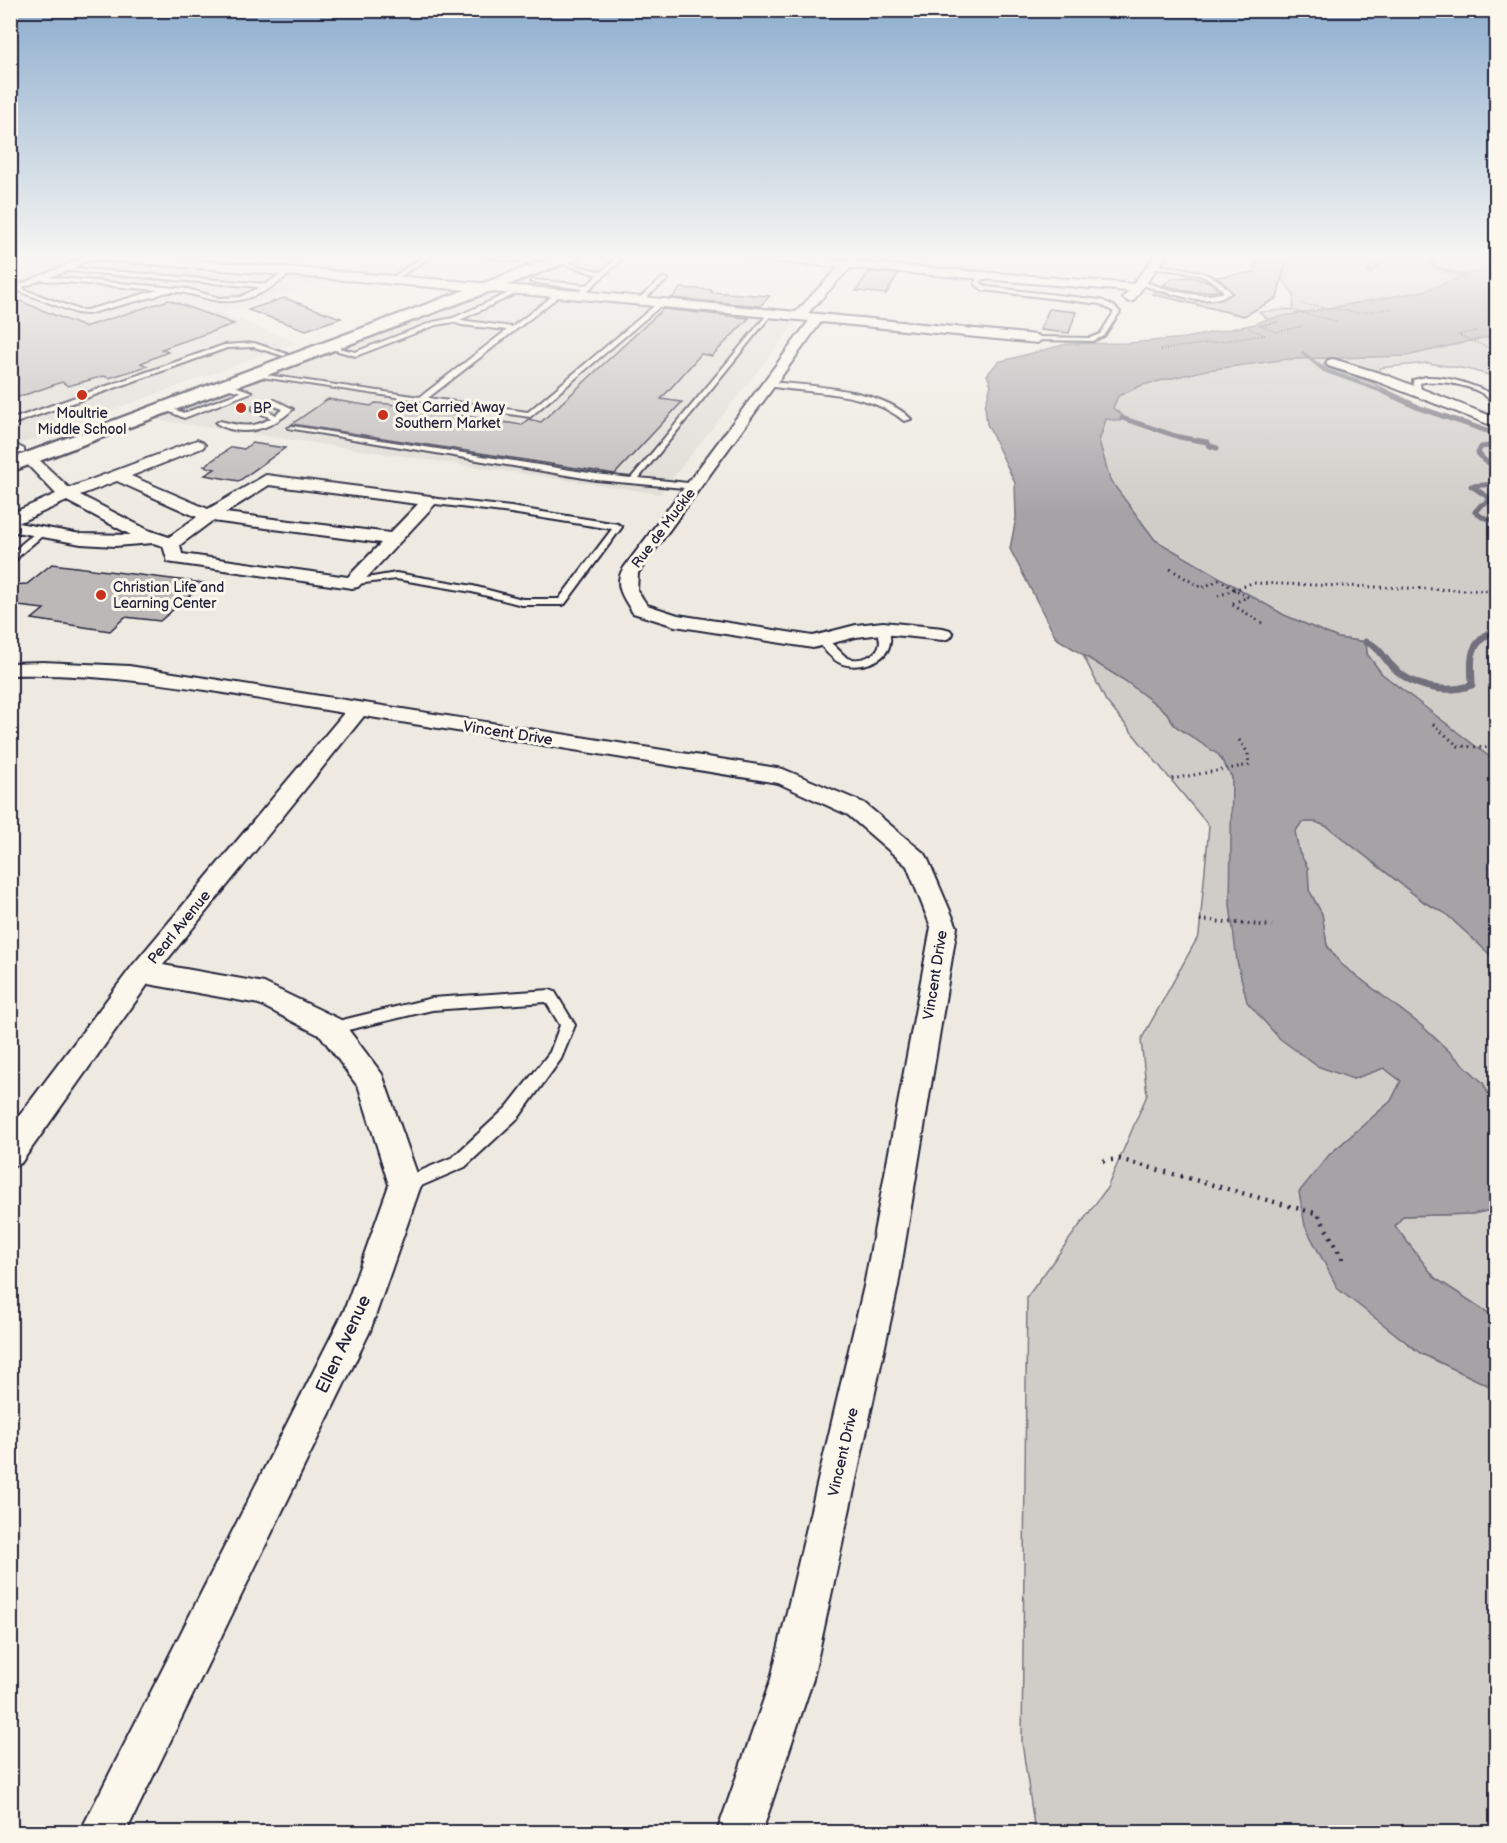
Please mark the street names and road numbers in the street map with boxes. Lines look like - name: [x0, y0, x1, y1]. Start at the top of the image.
- street label: Rue de Muckle: [628, 485, 699, 572]
- street label: Vincent Drive: [462, 717, 554, 750]
- street label: Pearl Avenue: [144, 887, 215, 968]
- street label: Vincent Drive: [919, 929, 952, 1021]
- street label: Ellen Avenue: [312, 1292, 375, 1397]
- street label: Vincent Drive: [824, 1406, 863, 1498]

